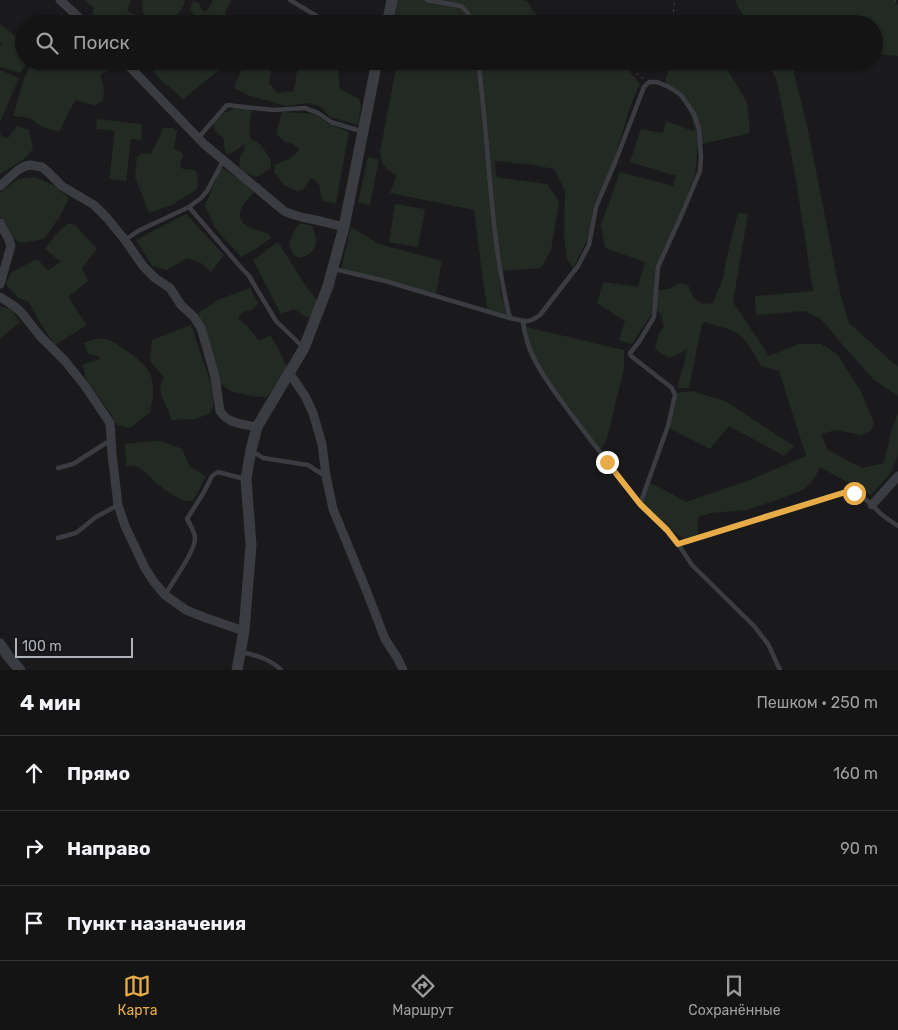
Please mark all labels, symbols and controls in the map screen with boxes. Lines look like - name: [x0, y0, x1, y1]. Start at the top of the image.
- search box: [15, 15, 883, 70]
- icon: search: [33, 29, 61, 57]
- text: Поиск: [73, 31, 130, 54]
- route end: [596, 451, 619, 474]
- route start: [843, 482, 866, 505]
- scale bar: [15, 635, 132, 658]
- text: 100 m: [22, 638, 62, 655]
- text: 4 мин: [20, 690, 81, 715]
- text: Пешком · 250 m: [756, 693, 878, 712]
- icon: ahead: [20, 759, 48, 787]
- text: Прямо: [67, 762, 130, 785]
- text: 160 m: [833, 764, 878, 783]
- icon: right: [20, 834, 48, 862]
- text: Направо: [67, 837, 151, 860]
- text: 90 m: [840, 839, 878, 858]
- icon: arrive: [20, 909, 48, 937]
- text: Пункт назначения: [67, 912, 246, 935]
- tab: Карта: [117, 972, 157, 1019]
- tab: Маршрут: [392, 972, 453, 1019]
- tab: Сохранённые: [688, 972, 781, 1019]

